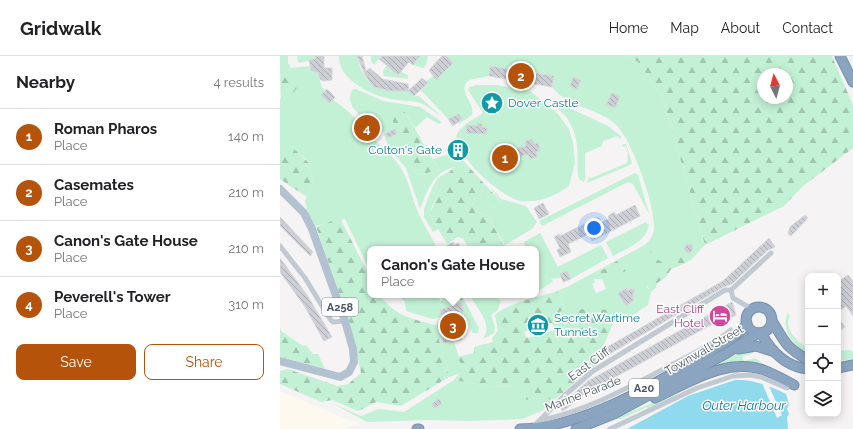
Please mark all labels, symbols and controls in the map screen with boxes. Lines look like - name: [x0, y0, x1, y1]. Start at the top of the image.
- text: Gridwalk: [20, 17, 101, 39]
- text: Home: [609, 20, 648, 36]
- text: Map: [670, 20, 699, 36]
- text: About: [721, 20, 760, 36]
- text: Contact: [782, 20, 833, 36]
- pin: 2: [508, 61, 534, 91]
- north arrow: [757, 68, 793, 104]
- text: Nearby: [16, 72, 75, 92]
- text: 4 results: [213, 75, 264, 90]
- place icon: Dover Castle: [479, 90, 505, 116]
- place label: Dover Castle: [508, 96, 579, 110]
- pin: 4: [354, 113, 380, 143]
- text: Roman Pharos: [54, 120, 157, 138]
- text: 1: [26, 129, 32, 144]
- text: 140 m: [228, 129, 264, 144]
- building icon: Colton's Gate: [445, 137, 471, 163]
- text: Place: [54, 138, 87, 153]
- place label: Colton's Gate: [368, 143, 442, 157]
- pin: 1: [492, 143, 518, 173]
- text: Casemates: [54, 176, 134, 194]
- text: 2: [25, 185, 33, 200]
- text: 210 m: [228, 185, 264, 200]
- text: Place: [54, 194, 87, 209]
- your location: [584, 218, 604, 238]
- text: Canon's Gate House: [54, 232, 198, 250]
- text: 3: [25, 241, 33, 256]
- text: 210 m: [228, 241, 264, 256]
- popup: [367, 246, 539, 298]
- text: Place: [54, 250, 87, 265]
- text: Canon's Gate House: [381, 256, 525, 274]
- map controls: [805, 273, 841, 417]
- button: +: [805, 273, 841, 309]
- text: Place: [381, 274, 415, 289]
- text: Peverell's Tower: [54, 288, 170, 306]
- text: 4: [25, 297, 33, 312]
- text: 310 m: [228, 297, 264, 312]
- road number: A258: [322, 298, 358, 316]
- place label: East Cliff Hotel: [656, 302, 705, 330]
- hotel icon: East Cliff Hotel: [707, 303, 733, 329]
- text: Place: [54, 306, 87, 321]
- button: −: [805, 309, 841, 345]
- pin: 3: [440, 311, 466, 341]
- place label: Secret Wartime Tunnels: [554, 311, 640, 339]
- museum icon: Secret Wartime Tunnels: [525, 312, 551, 338]
- street label: Townwall Street: [662, 322, 746, 378]
- button: Save: [16, 344, 136, 380]
- button: Share: [144, 344, 264, 380]
- street label: East Cliff: [566, 344, 613, 384]
- button: locate: [805, 345, 841, 381]
- street label: Marine Parade: [543, 373, 623, 415]
- road number: A20: [629, 379, 659, 397]
- button: layers: [805, 381, 841, 417]
- water label: Outer Harbour: [702, 398, 786, 413]

